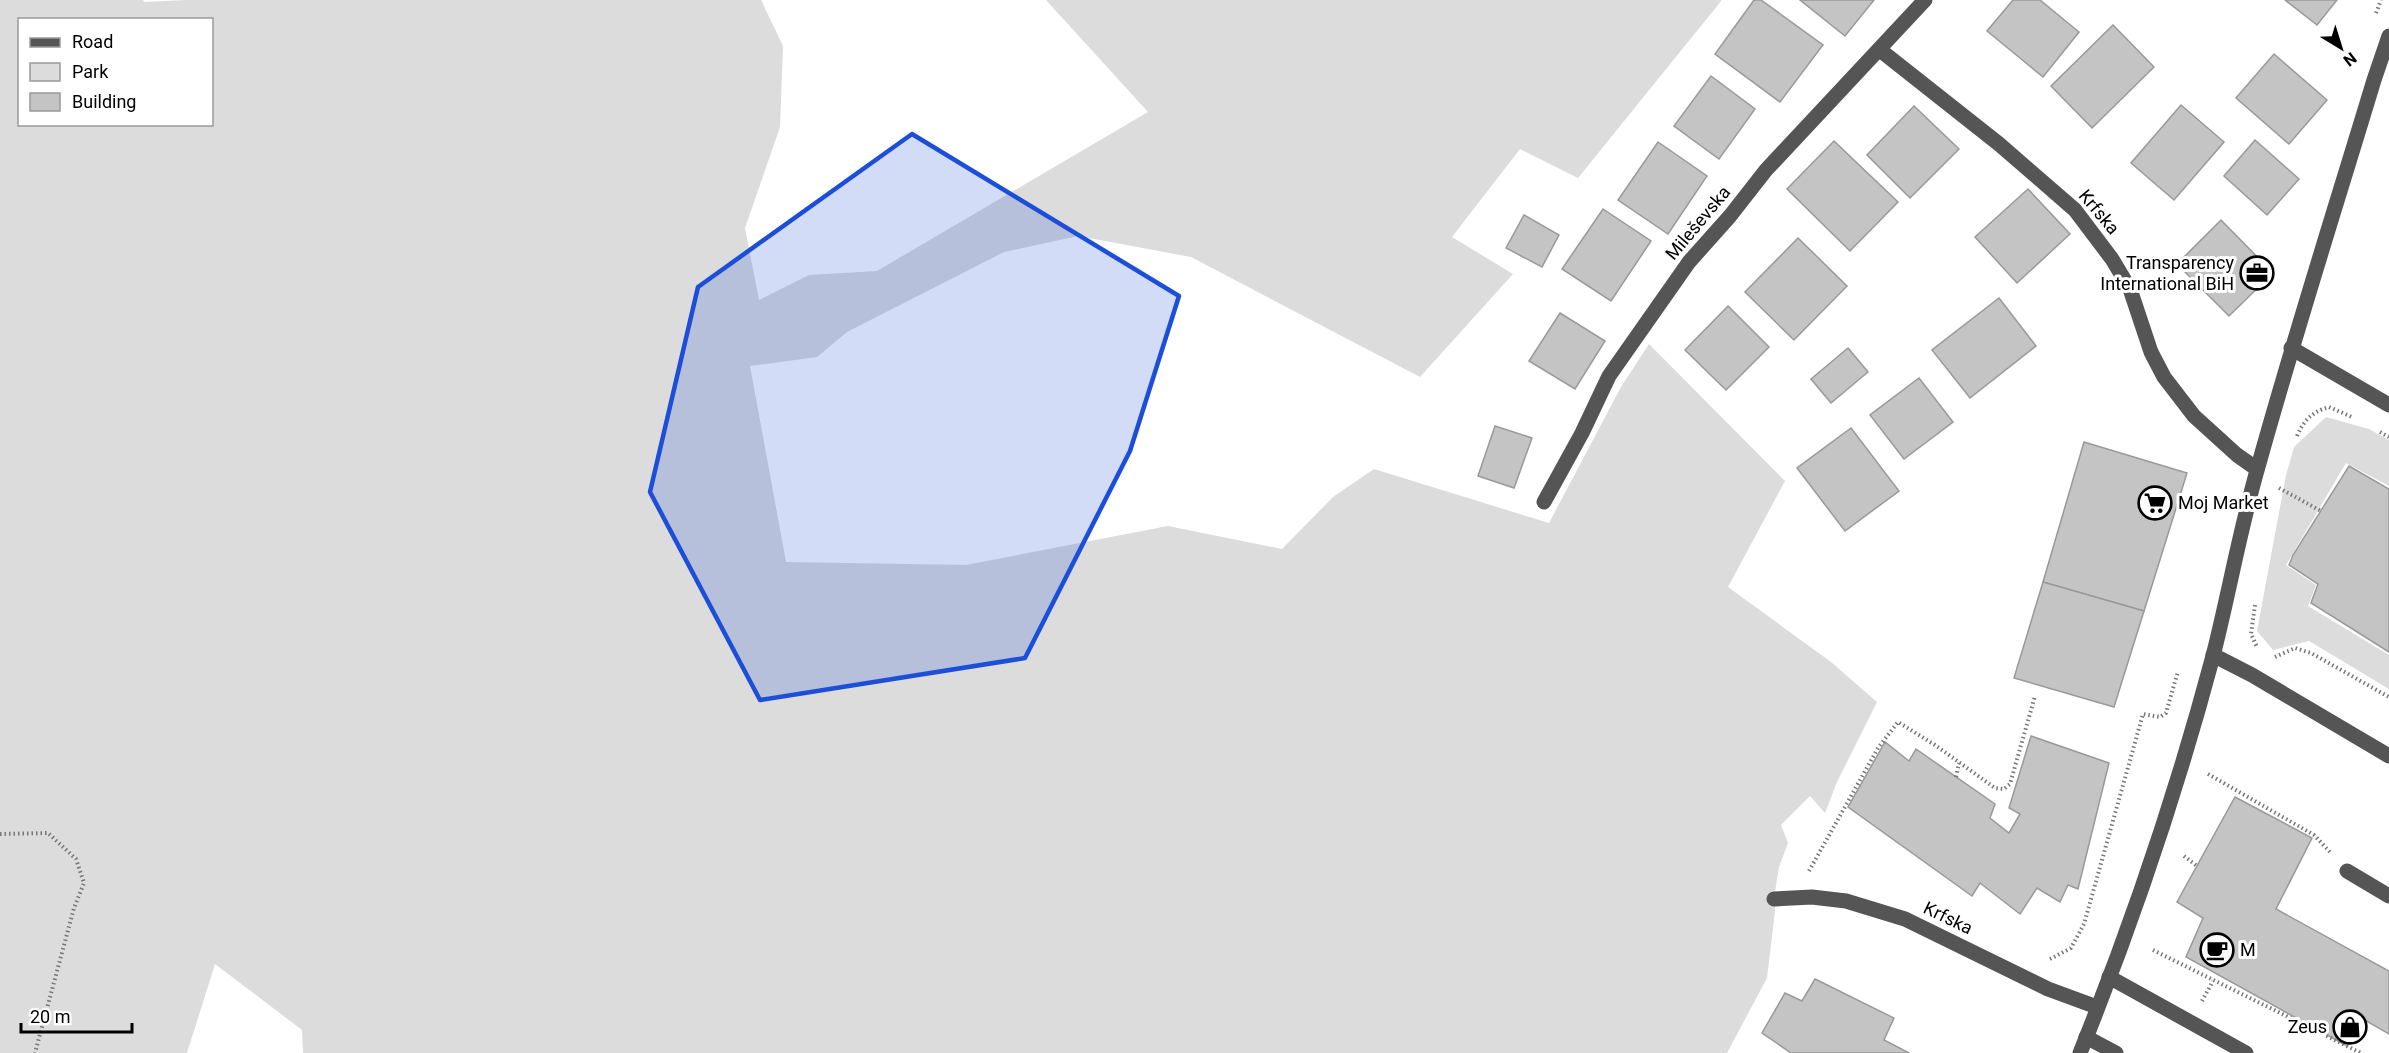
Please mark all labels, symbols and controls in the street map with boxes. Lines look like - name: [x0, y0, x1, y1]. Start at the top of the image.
- legend: [18, 18, 213, 126]
- north arrow: [2311, 18, 2371, 78]
- text: Road: [72, 31, 113, 52]
- text: N: [2340, 48, 2360, 70]
- text: Park: [72, 61, 109, 82]
- text: Building: [72, 91, 136, 112]
- street label: Mileševska: [1661, 182, 1734, 264]
- street label: Krfska: [2075, 185, 2124, 238]
- place label: Transparency International BiH: [2100, 252, 2234, 294]
- office icon: Transparency International BiH: [2239, 255, 2275, 291]
- supermarket icon: Moj Market: [2137, 485, 2173, 521]
- place label: Moj Market: [2178, 492, 2269, 513]
- street label: Krfska: [1920, 897, 1976, 938]
- cafe icon: M: [2199, 932, 2235, 968]
- place label: M: [2240, 939, 2256, 960]
- scale bar: [21, 996, 132, 1034]
- text: 20 m: [30, 1006, 70, 1027]
- shop icon: Zeus: [2332, 1009, 2368, 1045]
- place label: Zeus: [2288, 1016, 2327, 1037]

